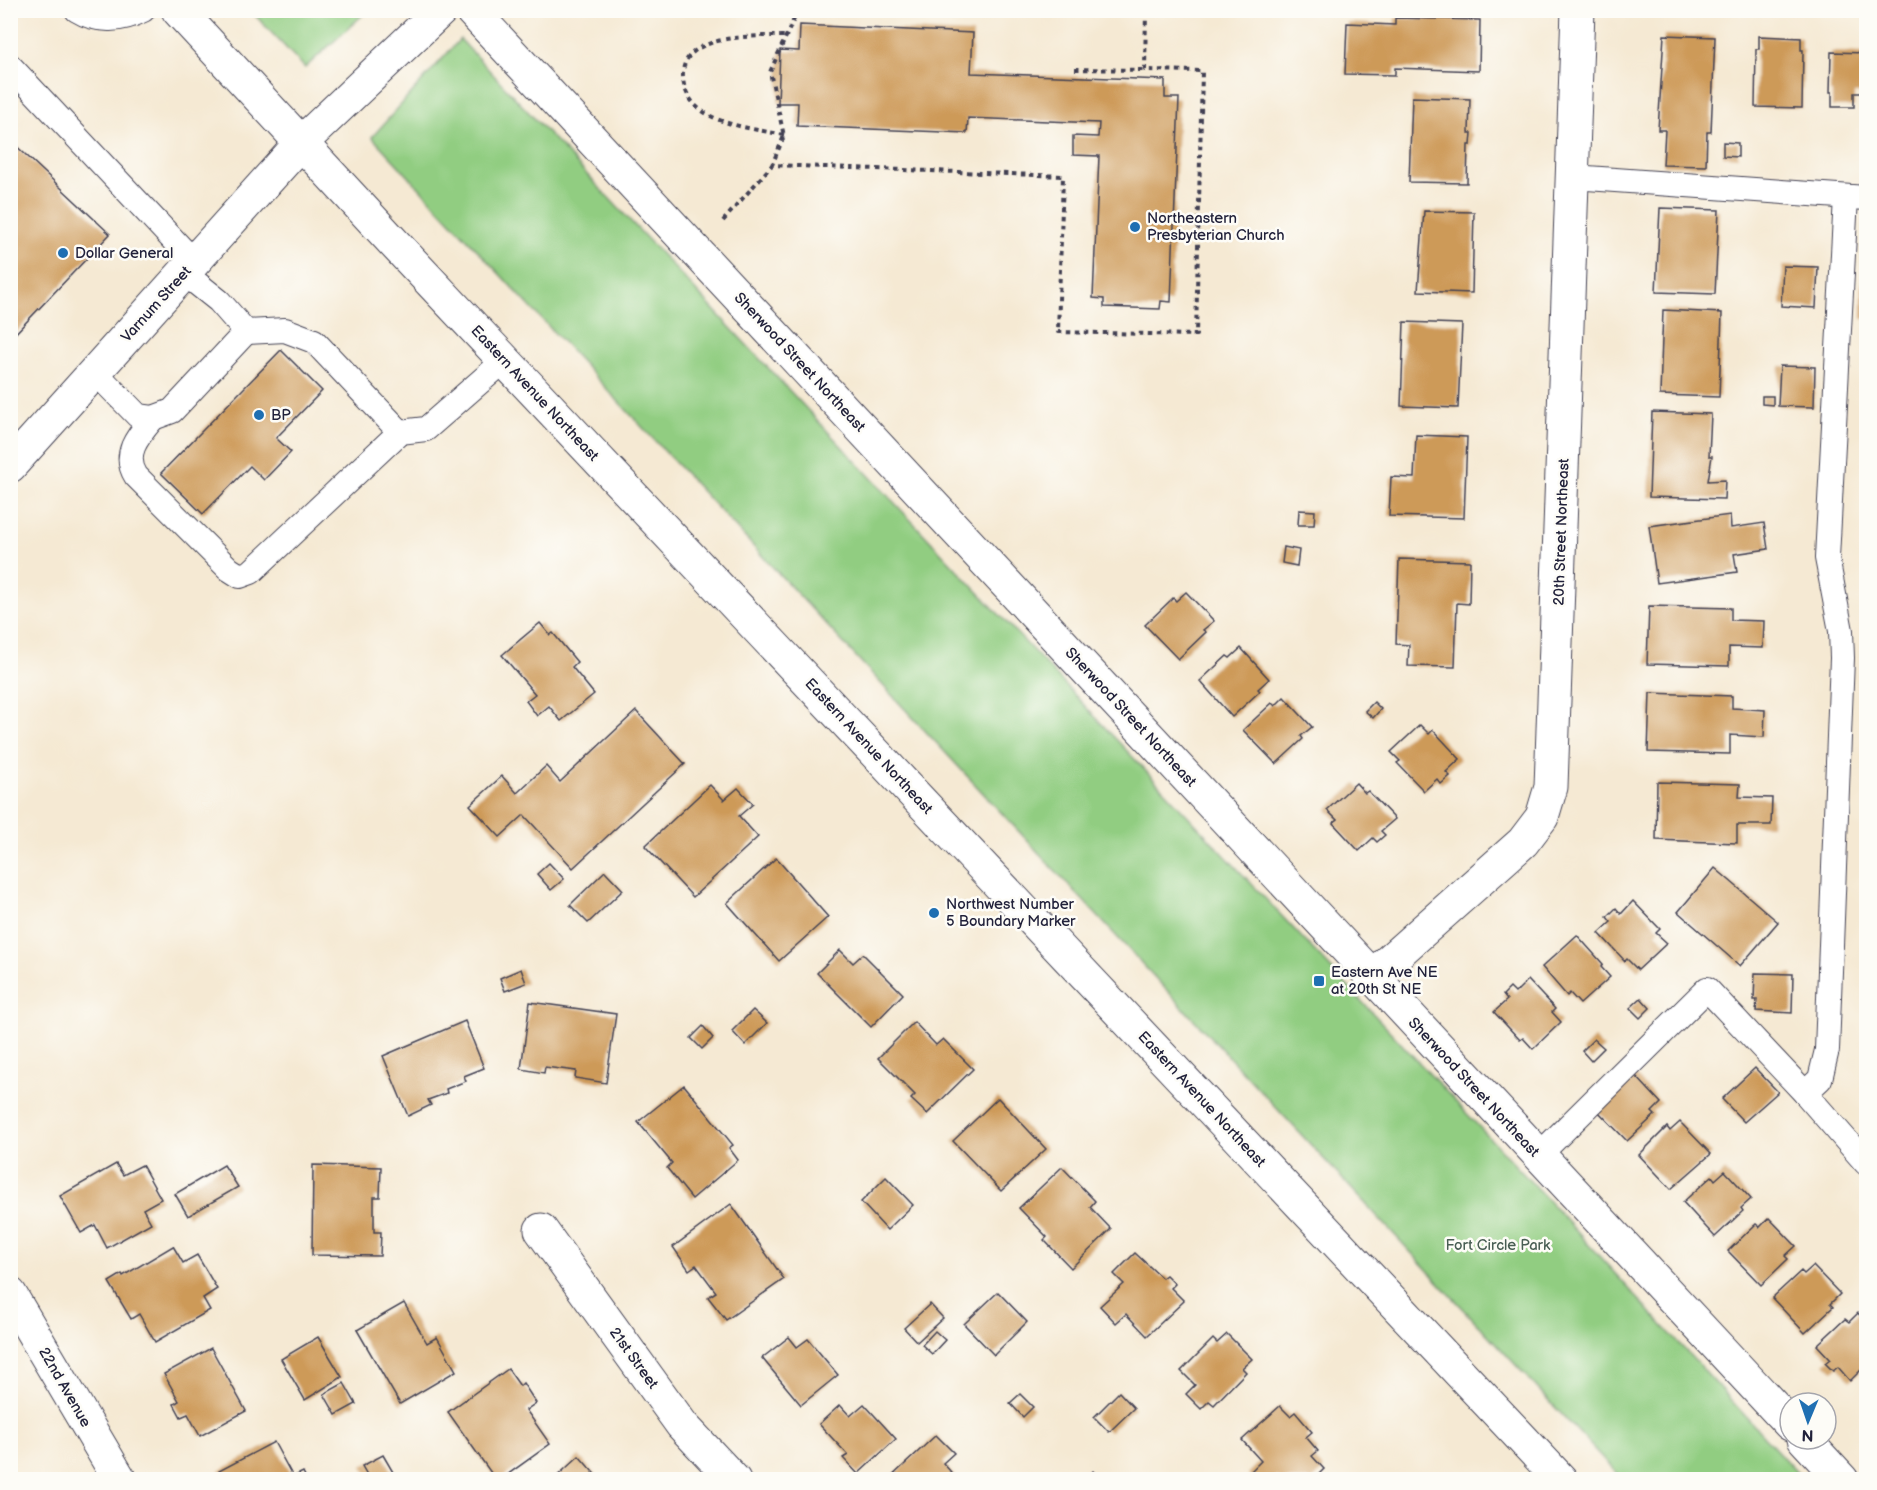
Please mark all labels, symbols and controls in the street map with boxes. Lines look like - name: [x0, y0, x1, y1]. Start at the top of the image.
- place label: Northeastern Presbyterian Church: [1147, 209, 1285, 245]
- marker: Northeastern Presbyterian Church: [1128, 220, 1142, 234]
- place label: Dollar General: [75, 244, 173, 263]
- marker: Dollar General: [56, 246, 70, 260]
- street label: Varnum Street: [117, 262, 196, 346]
- street label: Sherwood Street Northeast: [730, 289, 870, 436]
- street label: Eastern Avenue Northeast: [467, 321, 603, 466]
- place label: BP: [271, 406, 291, 425]
- marker: BP: [252, 408, 266, 422]
- street label: 20th Street Northeast: [1549, 458, 1574, 606]
- street label: Sherwood Street Northeast: [1061, 644, 1201, 791]
- street label: Eastern Avenue Northeast: [801, 674, 937, 819]
- place label: Northwest Number 5 Boundary Marker: [946, 895, 1076, 931]
- marker: Northwest Number 5 Boundary Marker: [927, 906, 941, 920]
- place label: Eastern Ave NE at 20th St NE: [1331, 963, 1438, 999]
- marker: Eastern Ave NE at 20th St NE: [1312, 974, 1326, 988]
- street label: Sherwood Street Northeast: [1404, 1014, 1544, 1161]
- street label: Eastern Avenue Northeast: [1134, 1027, 1270, 1172]
- park label: Fort Circle Park: [1446, 1236, 1551, 1255]
- street label: 21st Street: [605, 1324, 662, 1393]
- street label: 22nd Avenue: [34, 1344, 95, 1431]
- north arrow: [1778, 1391, 1838, 1451]
- text: N: [1801, 1425, 1814, 1444]

